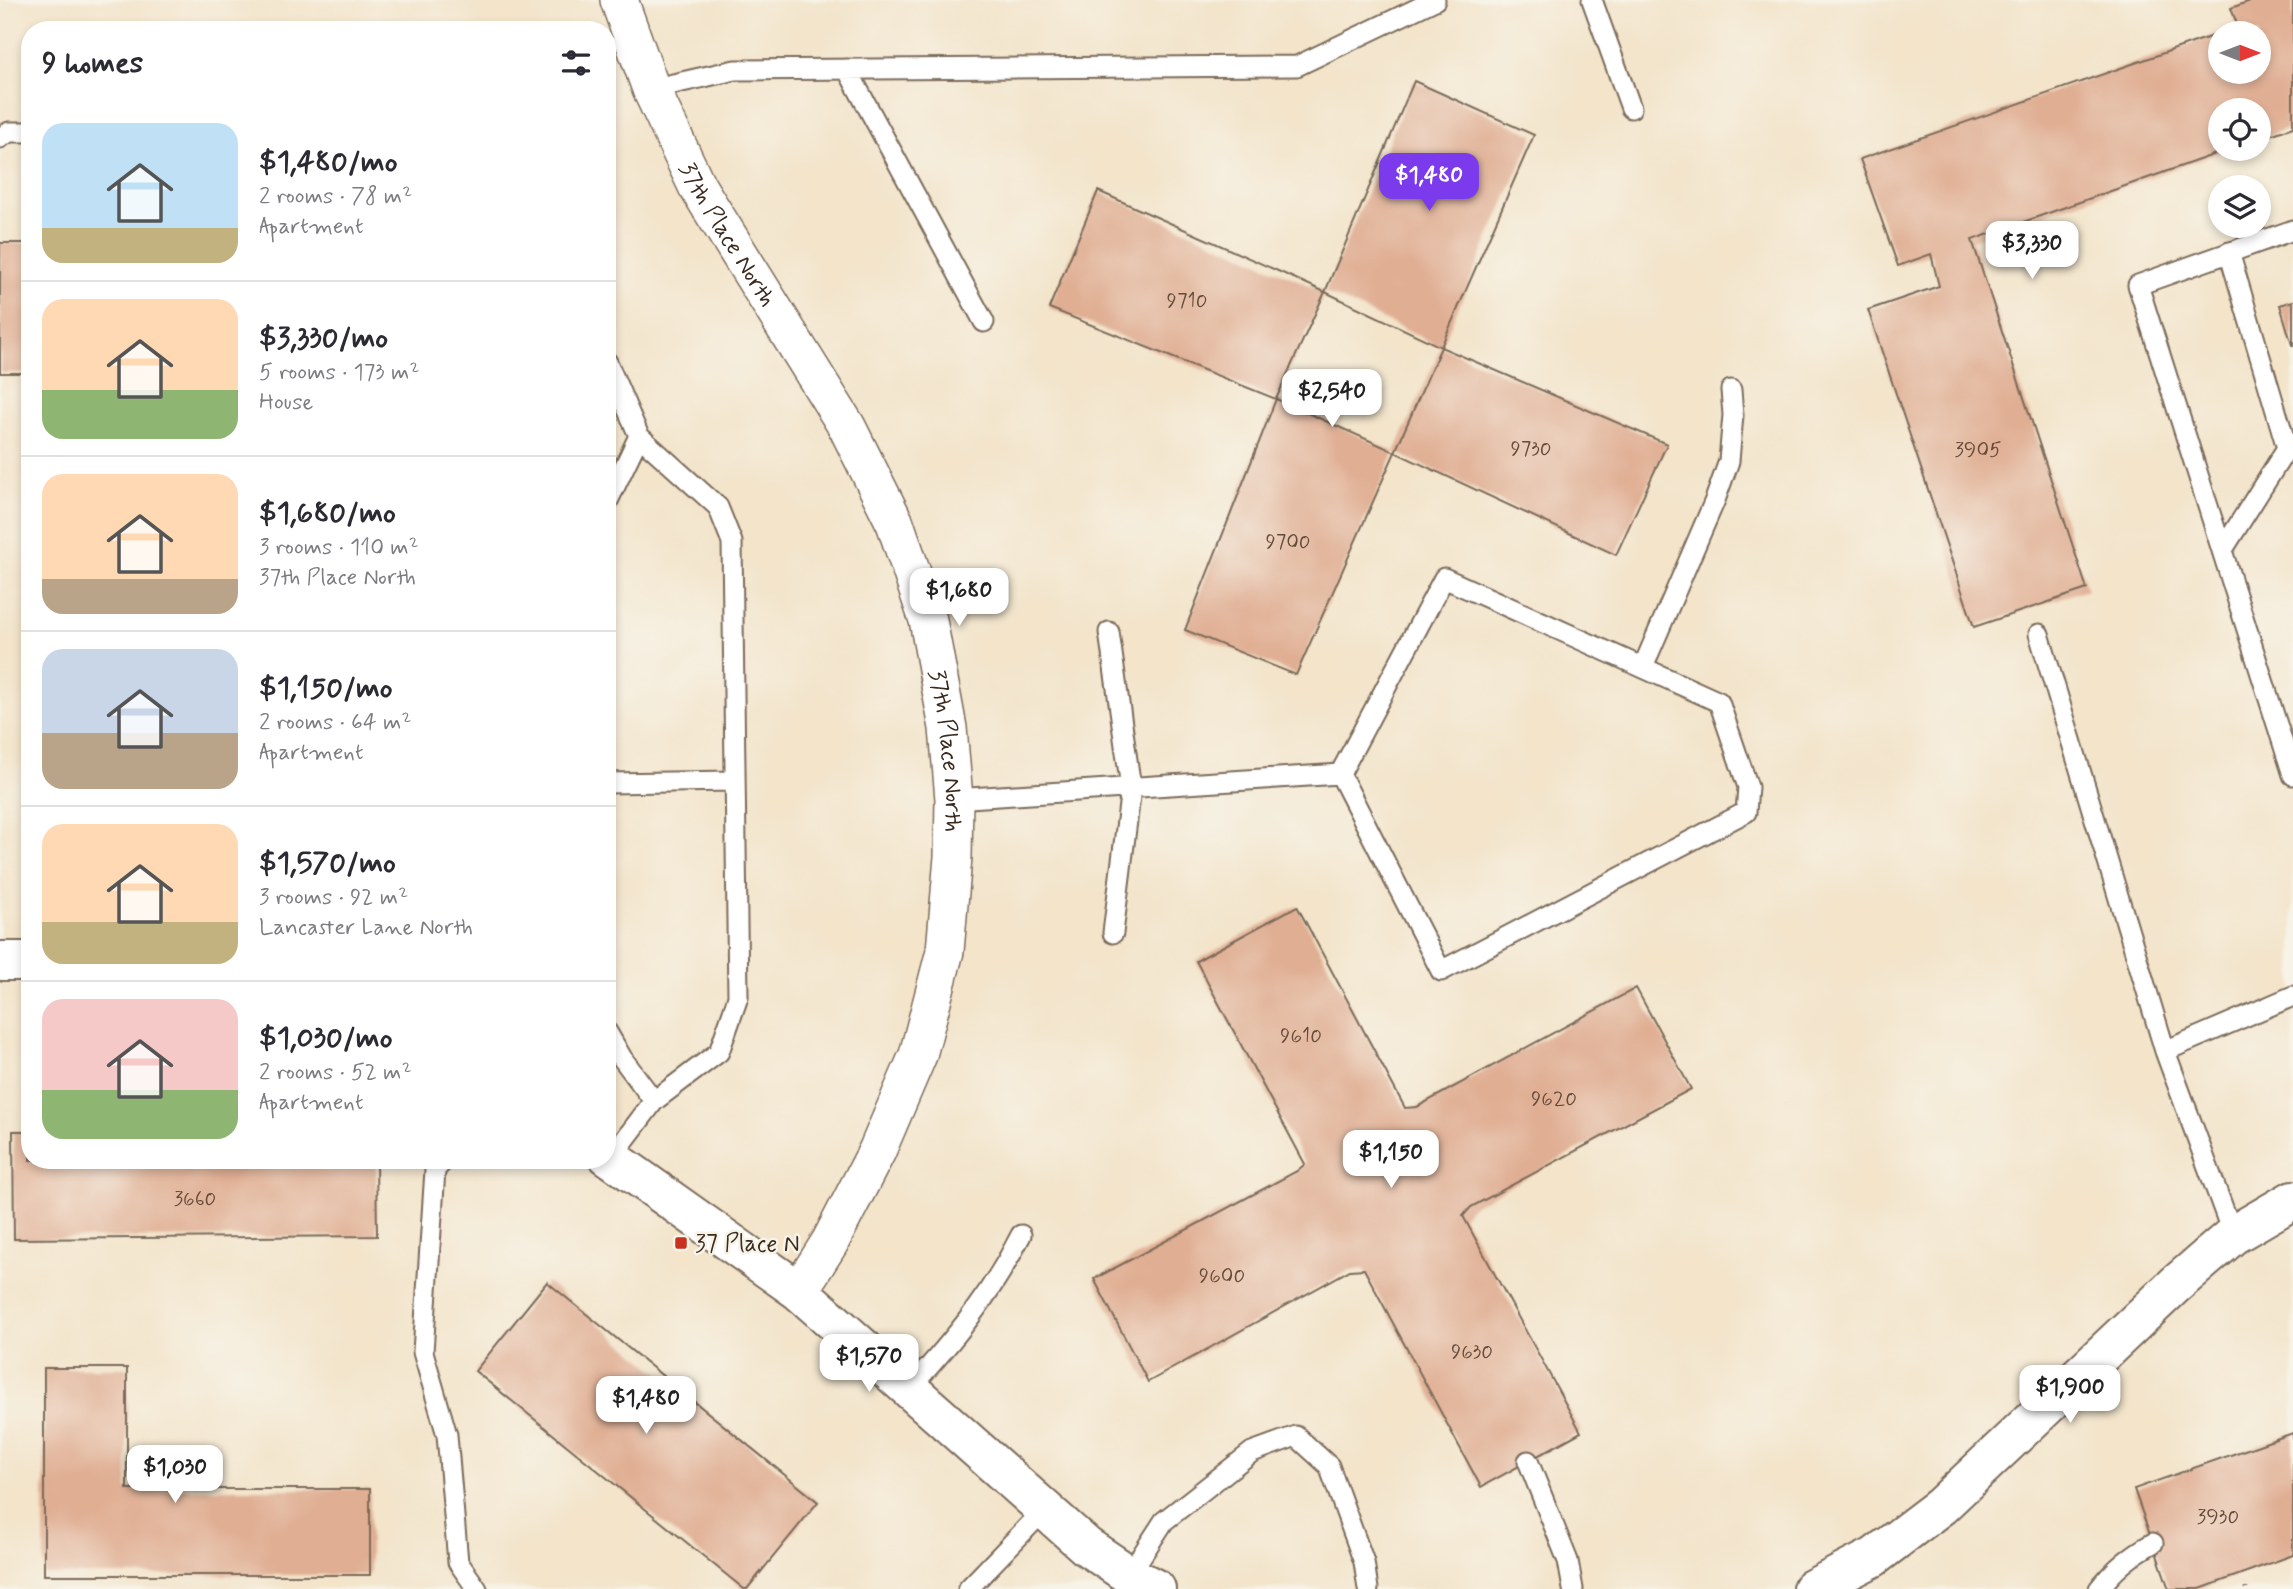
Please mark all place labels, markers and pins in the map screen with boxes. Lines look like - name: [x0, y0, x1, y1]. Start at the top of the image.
- pin: $1,480: [1372, 154, 1486, 213]
- pin: $3,330: [1975, 222, 2089, 281]
- pin: $2,540: [1275, 370, 1389, 429]
- pin: $1,680: [902, 568, 1016, 628]
- pin: $1,150: [1334, 1130, 1448, 1190]
- place label: 37 Place N: [695, 1229, 800, 1260]
- marker: 37 Place N: [673, 1235, 689, 1251]
- pin: $1,570: [812, 1334, 926, 1394]
- pin: $1,900: [2013, 1366, 2127, 1425]
- pin: $1,480: [589, 1376, 703, 1436]
- pin: $1,030: [118, 1446, 232, 1505]

